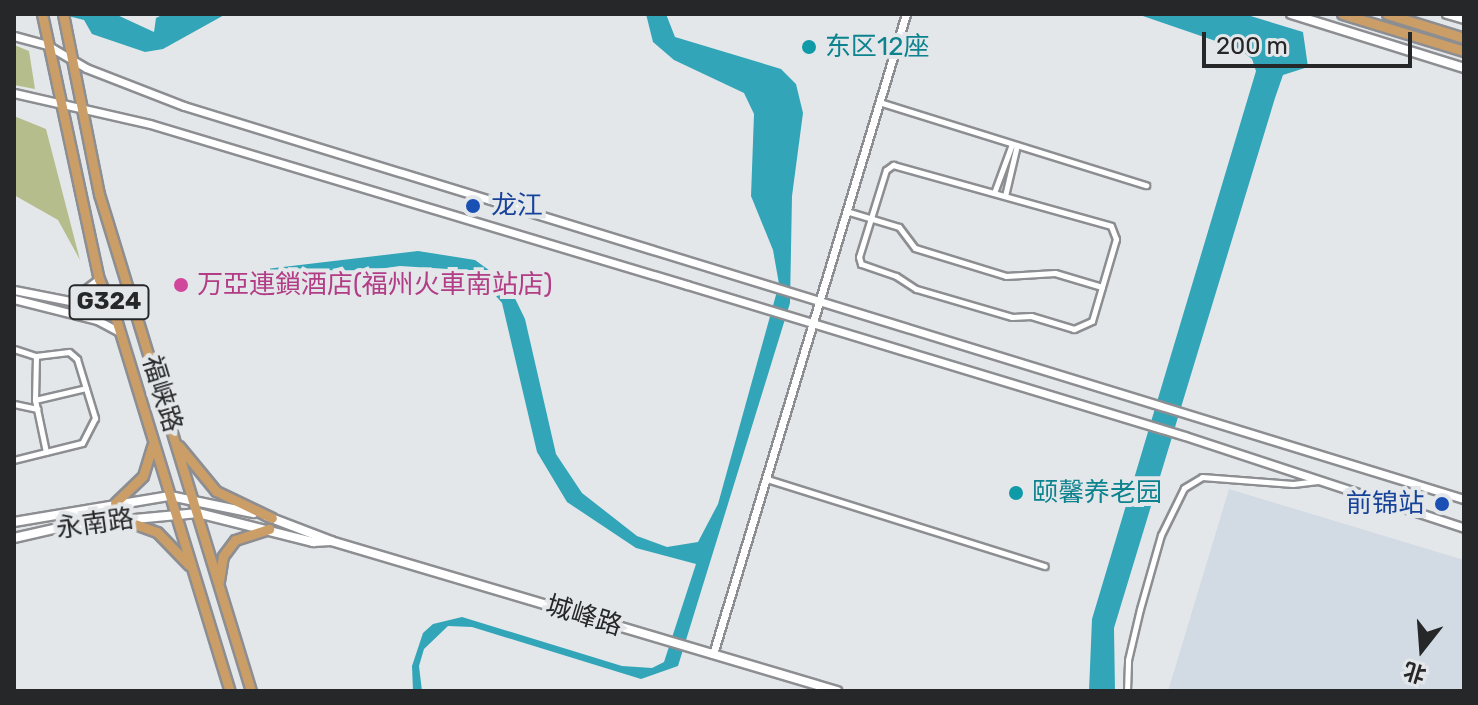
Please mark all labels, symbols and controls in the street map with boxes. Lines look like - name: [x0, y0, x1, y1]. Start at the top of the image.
- scale bar: [1206, 16, 1416, 66]
- place label: 东区12座: [825, 31, 929, 63]
- text: 200 m: [1216, 32, 1288, 60]
- marker: 东区12座: [800, 38, 818, 56]
- place label: 龙江: [491, 190, 543, 222]
- marker: 龙江: [462, 195, 484, 217]
- place label: 万亞連鎖酒店(福州火車南站店): [197, 269, 553, 301]
- marker: 万亞連鎖酒店(福州火車南站店): [172, 276, 190, 294]
- road number: G324: [67, 282, 151, 322]
- street label: 福峡路: [136, 352, 188, 436]
- place label: 颐馨养老园: [1032, 477, 1162, 509]
- marker: 颐馨养老园: [1007, 484, 1025, 502]
- place label: 前锦站: [1346, 488, 1424, 520]
- marker: 前锦站: [1431, 493, 1453, 515]
- street label: 永南路: [54, 503, 136, 545]
- street label: 城峰路: [542, 590, 626, 642]
- north arrow: [1382, 609, 1462, 689]
- text: 北: [1400, 656, 1429, 689]

